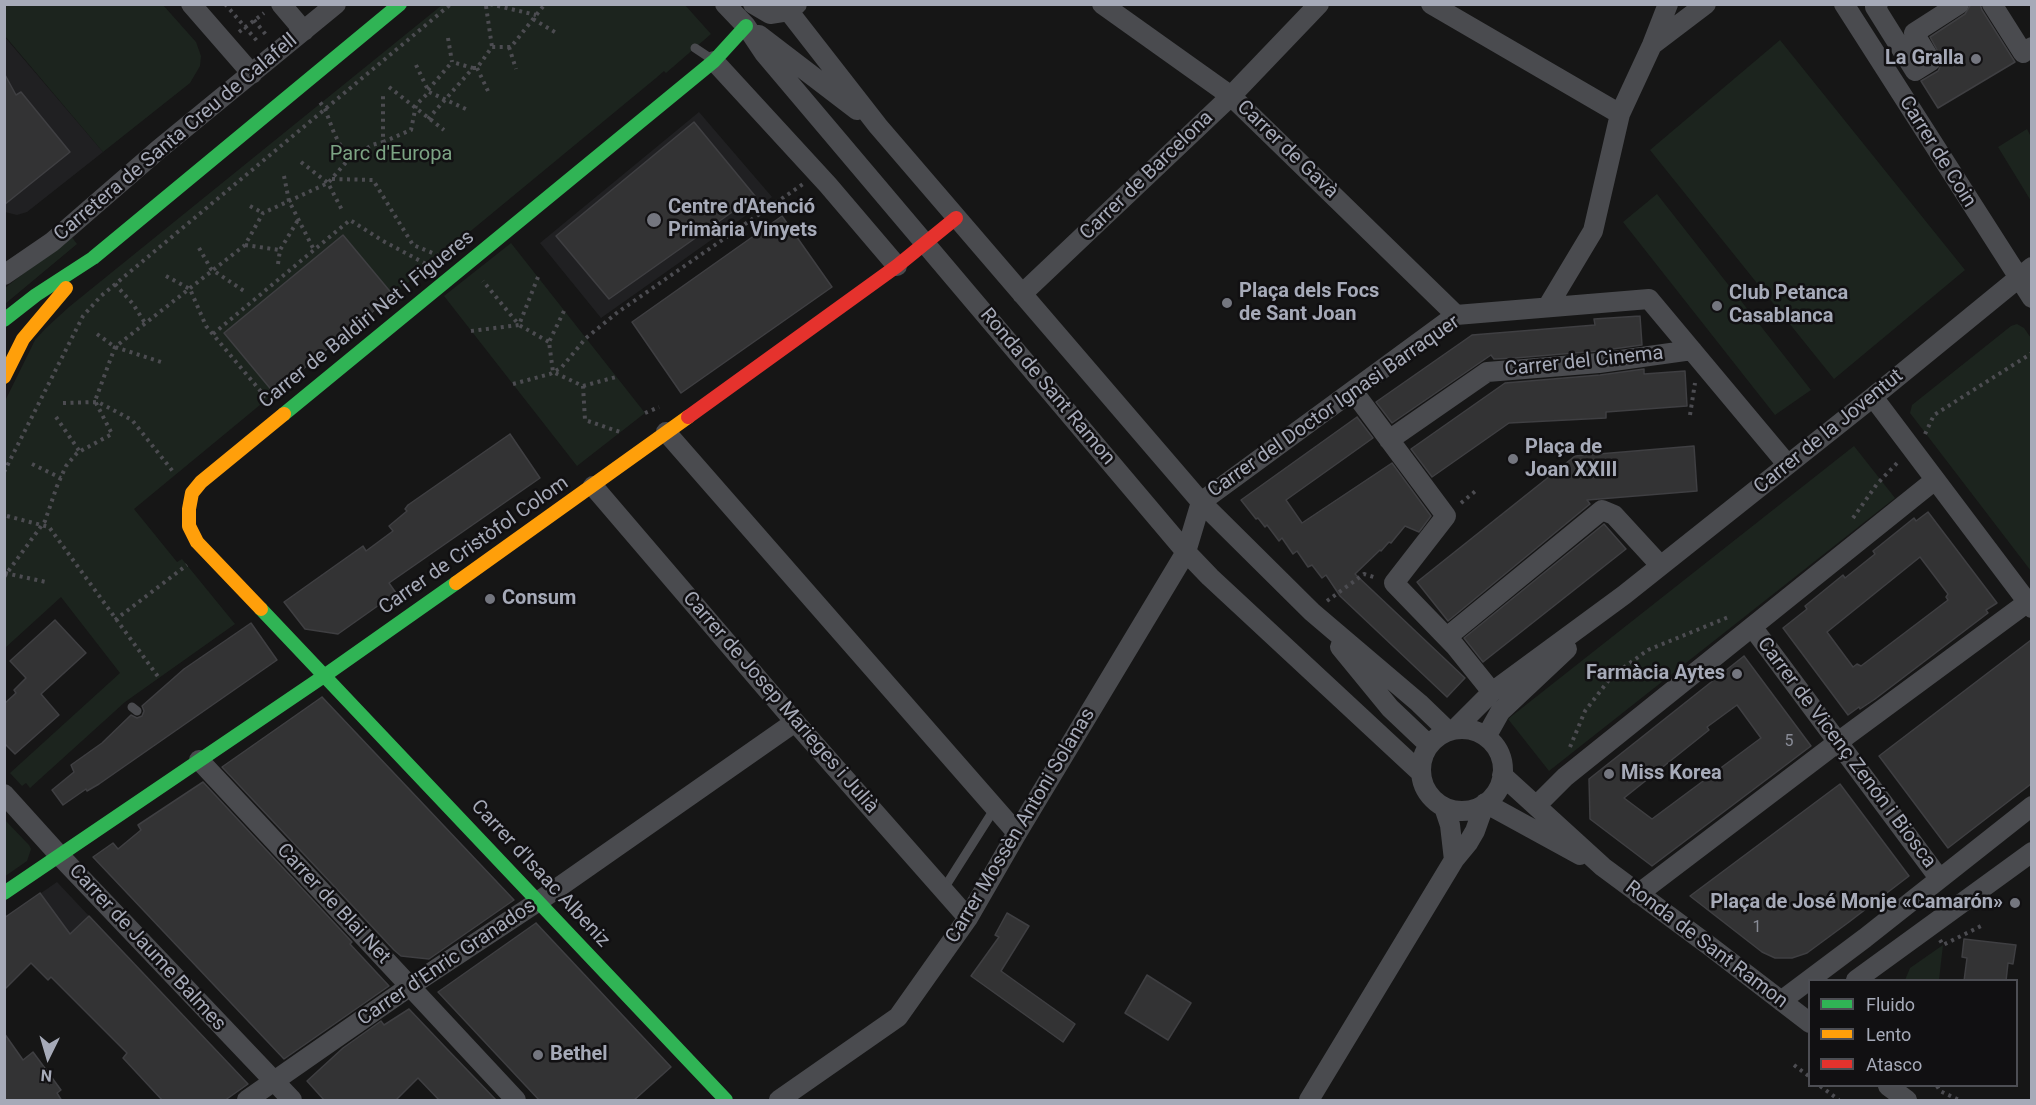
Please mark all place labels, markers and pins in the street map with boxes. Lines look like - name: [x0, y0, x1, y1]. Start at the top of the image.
- place label: La Gralla: [1885, 47, 1964, 71]
- marker: La Gralla: [1969, 52, 1983, 66]
- place label: Centre d'Atenció Primària Vinyets: [668, 196, 817, 243]
- marker: Centre d'Atenció Primària Vinyets: [645, 211, 663, 229]
- place label: Plaça dels Focs de Sant Joan: [1239, 280, 1379, 327]
- place label: Club Petanca Casablanca: [1729, 282, 1848, 329]
- marker: Plaça dels Focs de Sant Joan: [1220, 296, 1234, 310]
- marker: Club Petanca Casablanca: [1710, 299, 1724, 313]
- place label: Plaça de Joan XXIII: [1525, 436, 1617, 483]
- marker: Plaça de Joan XXIII: [1506, 452, 1520, 466]
- place label: Consum: [502, 587, 576, 611]
- marker: Consum: [483, 592, 497, 606]
- place label: Farmàcia Aytes: [1586, 662, 1725, 686]
- marker: Farmàcia Aytes: [1730, 667, 1744, 681]
- place label: Miss Korea: [1621, 762, 1722, 786]
- marker: Miss Korea: [1602, 767, 1616, 781]
- place label: Plaça de José Monje «Camarón»: [1710, 891, 2003, 915]
- marker: Plaça de José Monje «Camarón»: [2008, 896, 2022, 910]
- place label: Bethel: [550, 1043, 608, 1067]
- marker: Bethel: [531, 1048, 545, 1062]

